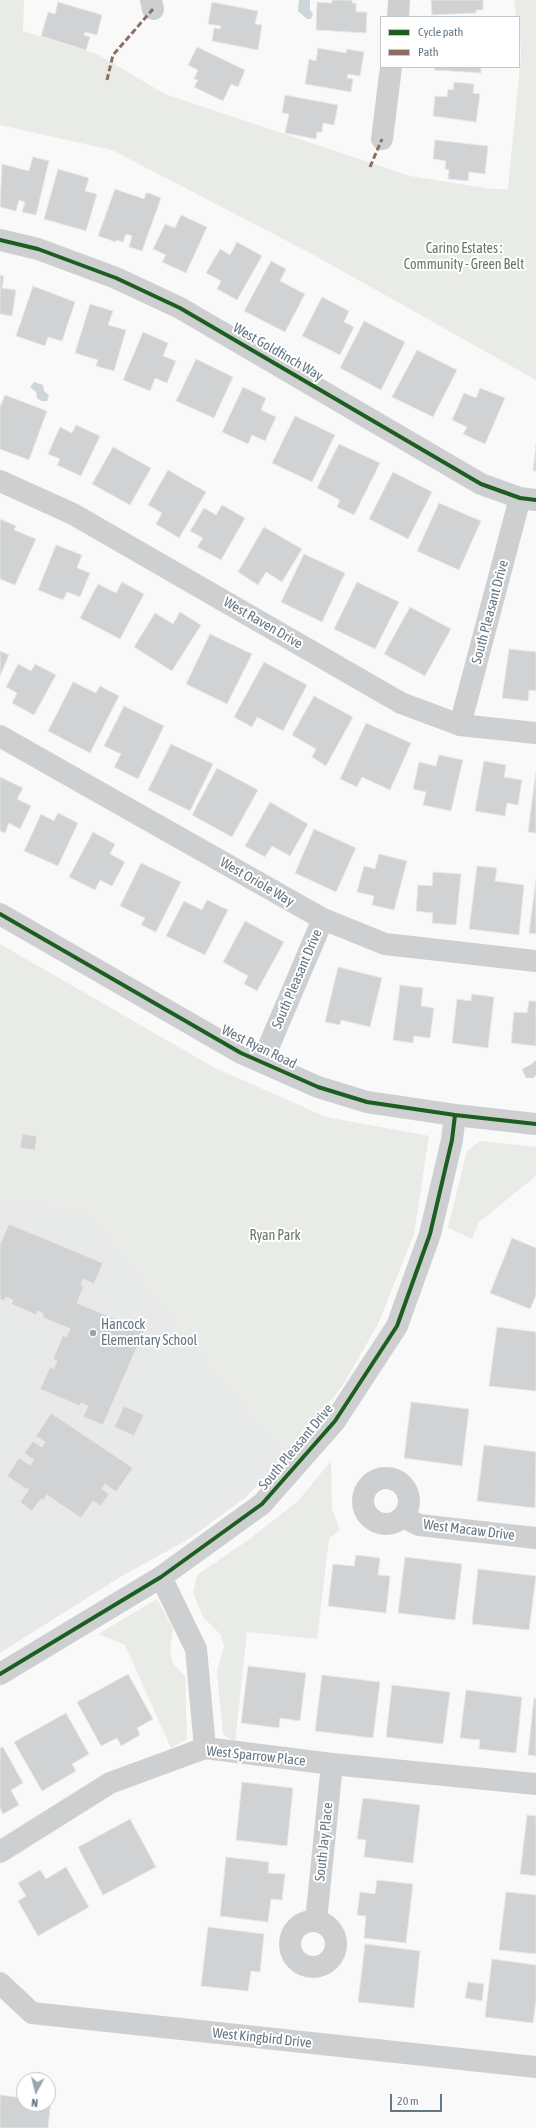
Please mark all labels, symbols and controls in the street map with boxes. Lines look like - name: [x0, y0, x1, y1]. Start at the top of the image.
- legend: [380, 16, 520, 68]
- text: Cycle path: [418, 25, 463, 39]
- text: Path: [418, 45, 439, 59]
- park label: Carino Estates : Community - Green Belt: [404, 241, 524, 274]
- street label: West Goldfinch Way: [230, 319, 326, 385]
- street label: South Pleasant Drive: [468, 558, 512, 666]
- street label: West Raven Drive: [221, 594, 305, 652]
- street label: West Oriole Way: [217, 854, 297, 910]
- street label: South Pleasant Drive: [268, 927, 326, 1031]
- street label: West Ryan Road: [219, 1022, 299, 1072]
- park label: Ryan Park: [249, 1228, 301, 1244]
- place label: Hancock Elementary School: [101, 1317, 197, 1350]
- marker: Hancock Elementary School: [88, 1328, 98, 1338]
- street label: South Pleasant Drive: [255, 1401, 337, 1493]
- street label: West Macaw Drive: [422, 1516, 516, 1544]
- street label: West Sparrow Place: [206, 1742, 306, 1770]
- street label: South Jay Place: [312, 1802, 336, 1882]
- street label: West Kingbird Drive: [212, 2024, 312, 2052]
- north arrow: [16, 2072, 56, 2112]
- scale bar: [392, 2086, 444, 2112]
- text: 20 m: [397, 2094, 419, 2108]
- text: N: [31, 2097, 39, 2109]

